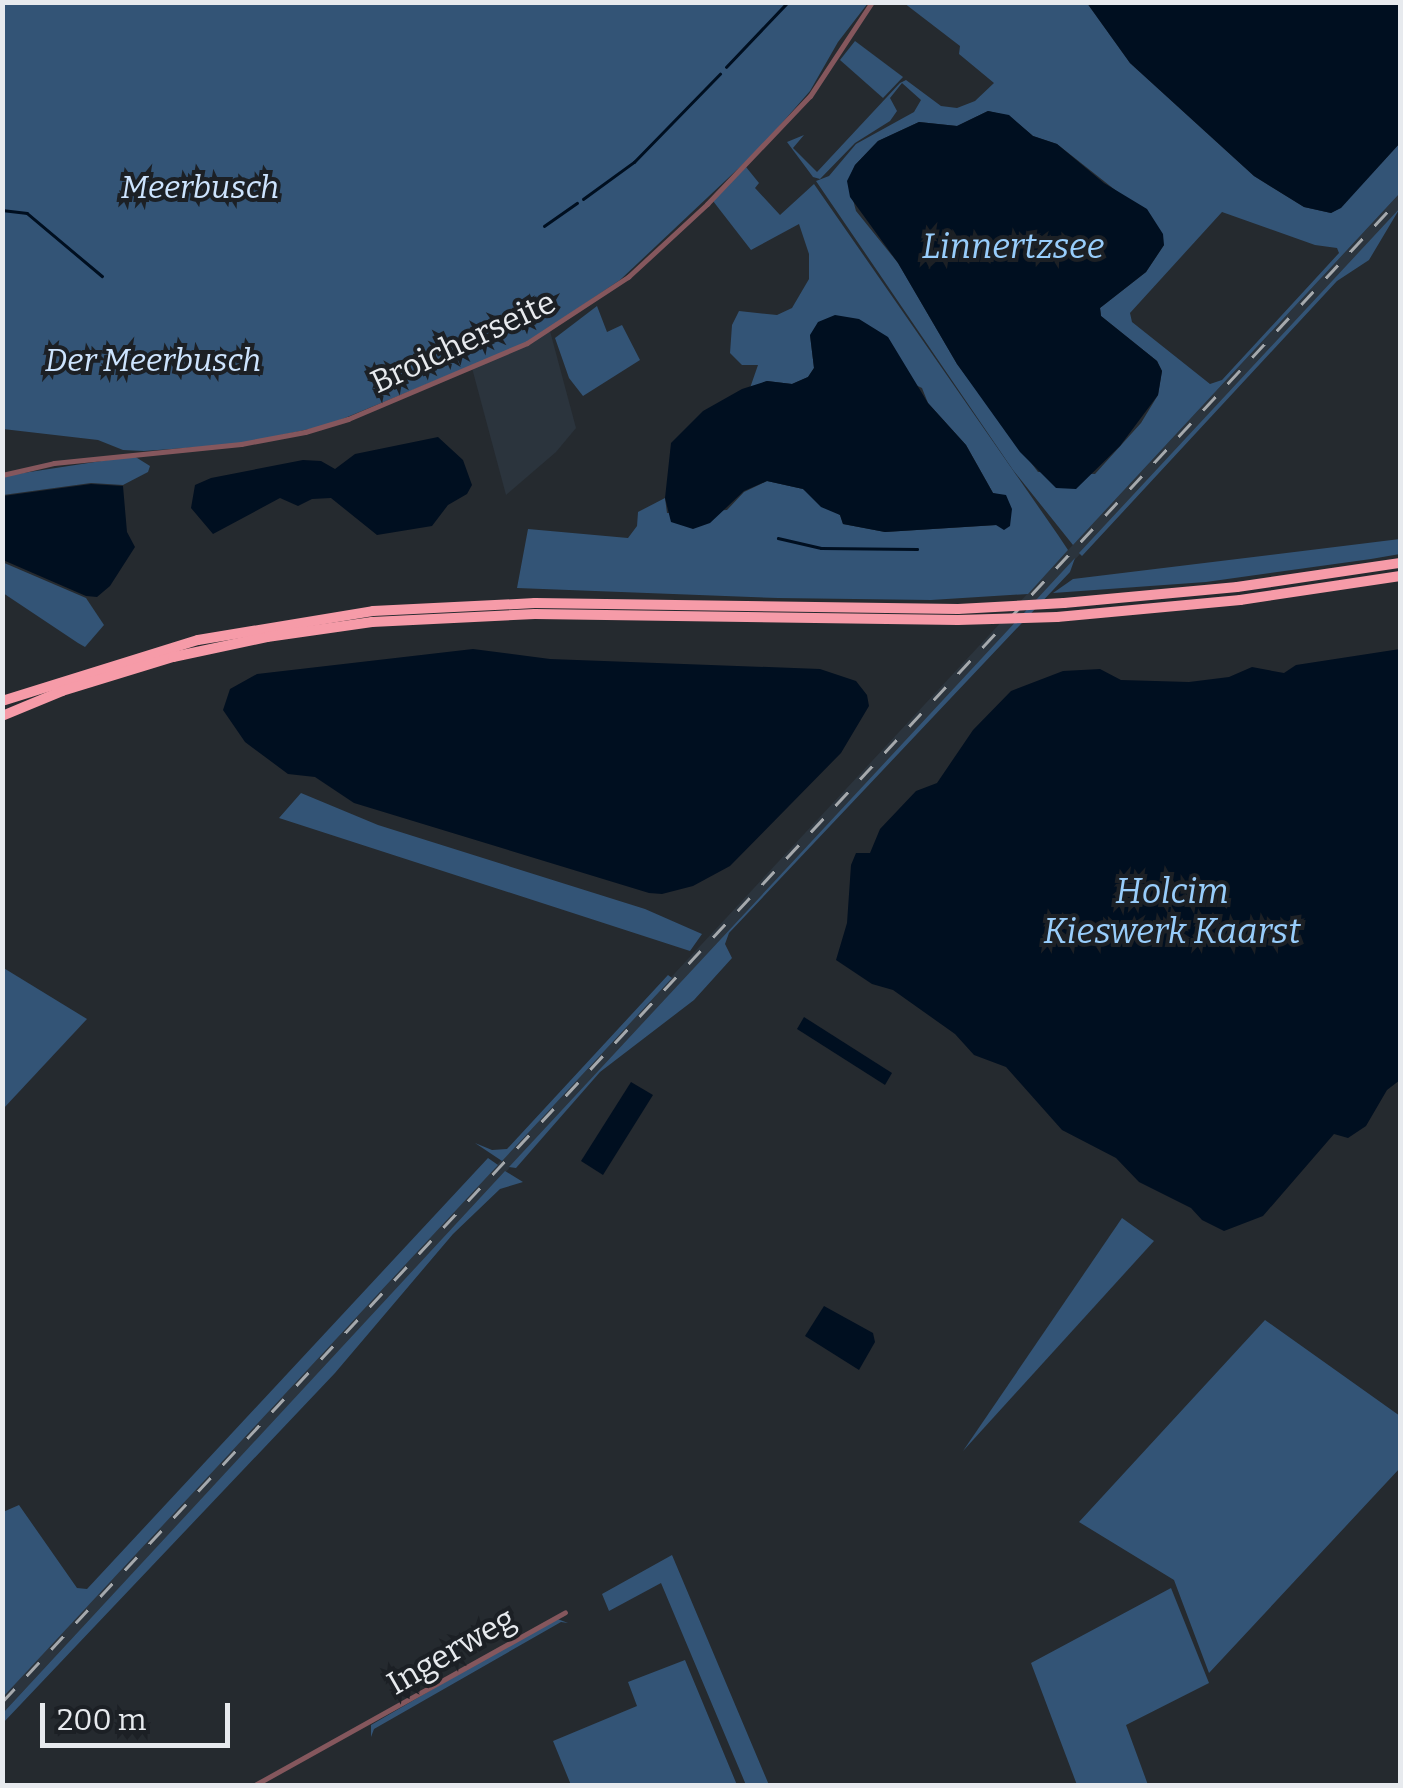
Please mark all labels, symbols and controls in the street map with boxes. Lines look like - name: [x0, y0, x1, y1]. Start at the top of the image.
- park label: Meerbusch: [121, 168, 279, 206]
- water label: Linnertzsee: [922, 225, 1104, 267]
- street label: Broicherseite: [365, 282, 561, 402]
- park label: Der Meerbusch: [45, 341, 261, 379]
- water label: Holcim Kieswerk Kaarst: [1043, 870, 1301, 952]
- street label: Ingerweg: [380, 1599, 522, 1703]
- scale bar: [45, 1683, 235, 1745]
- text: 200 m: [57, 1702, 146, 1738]

